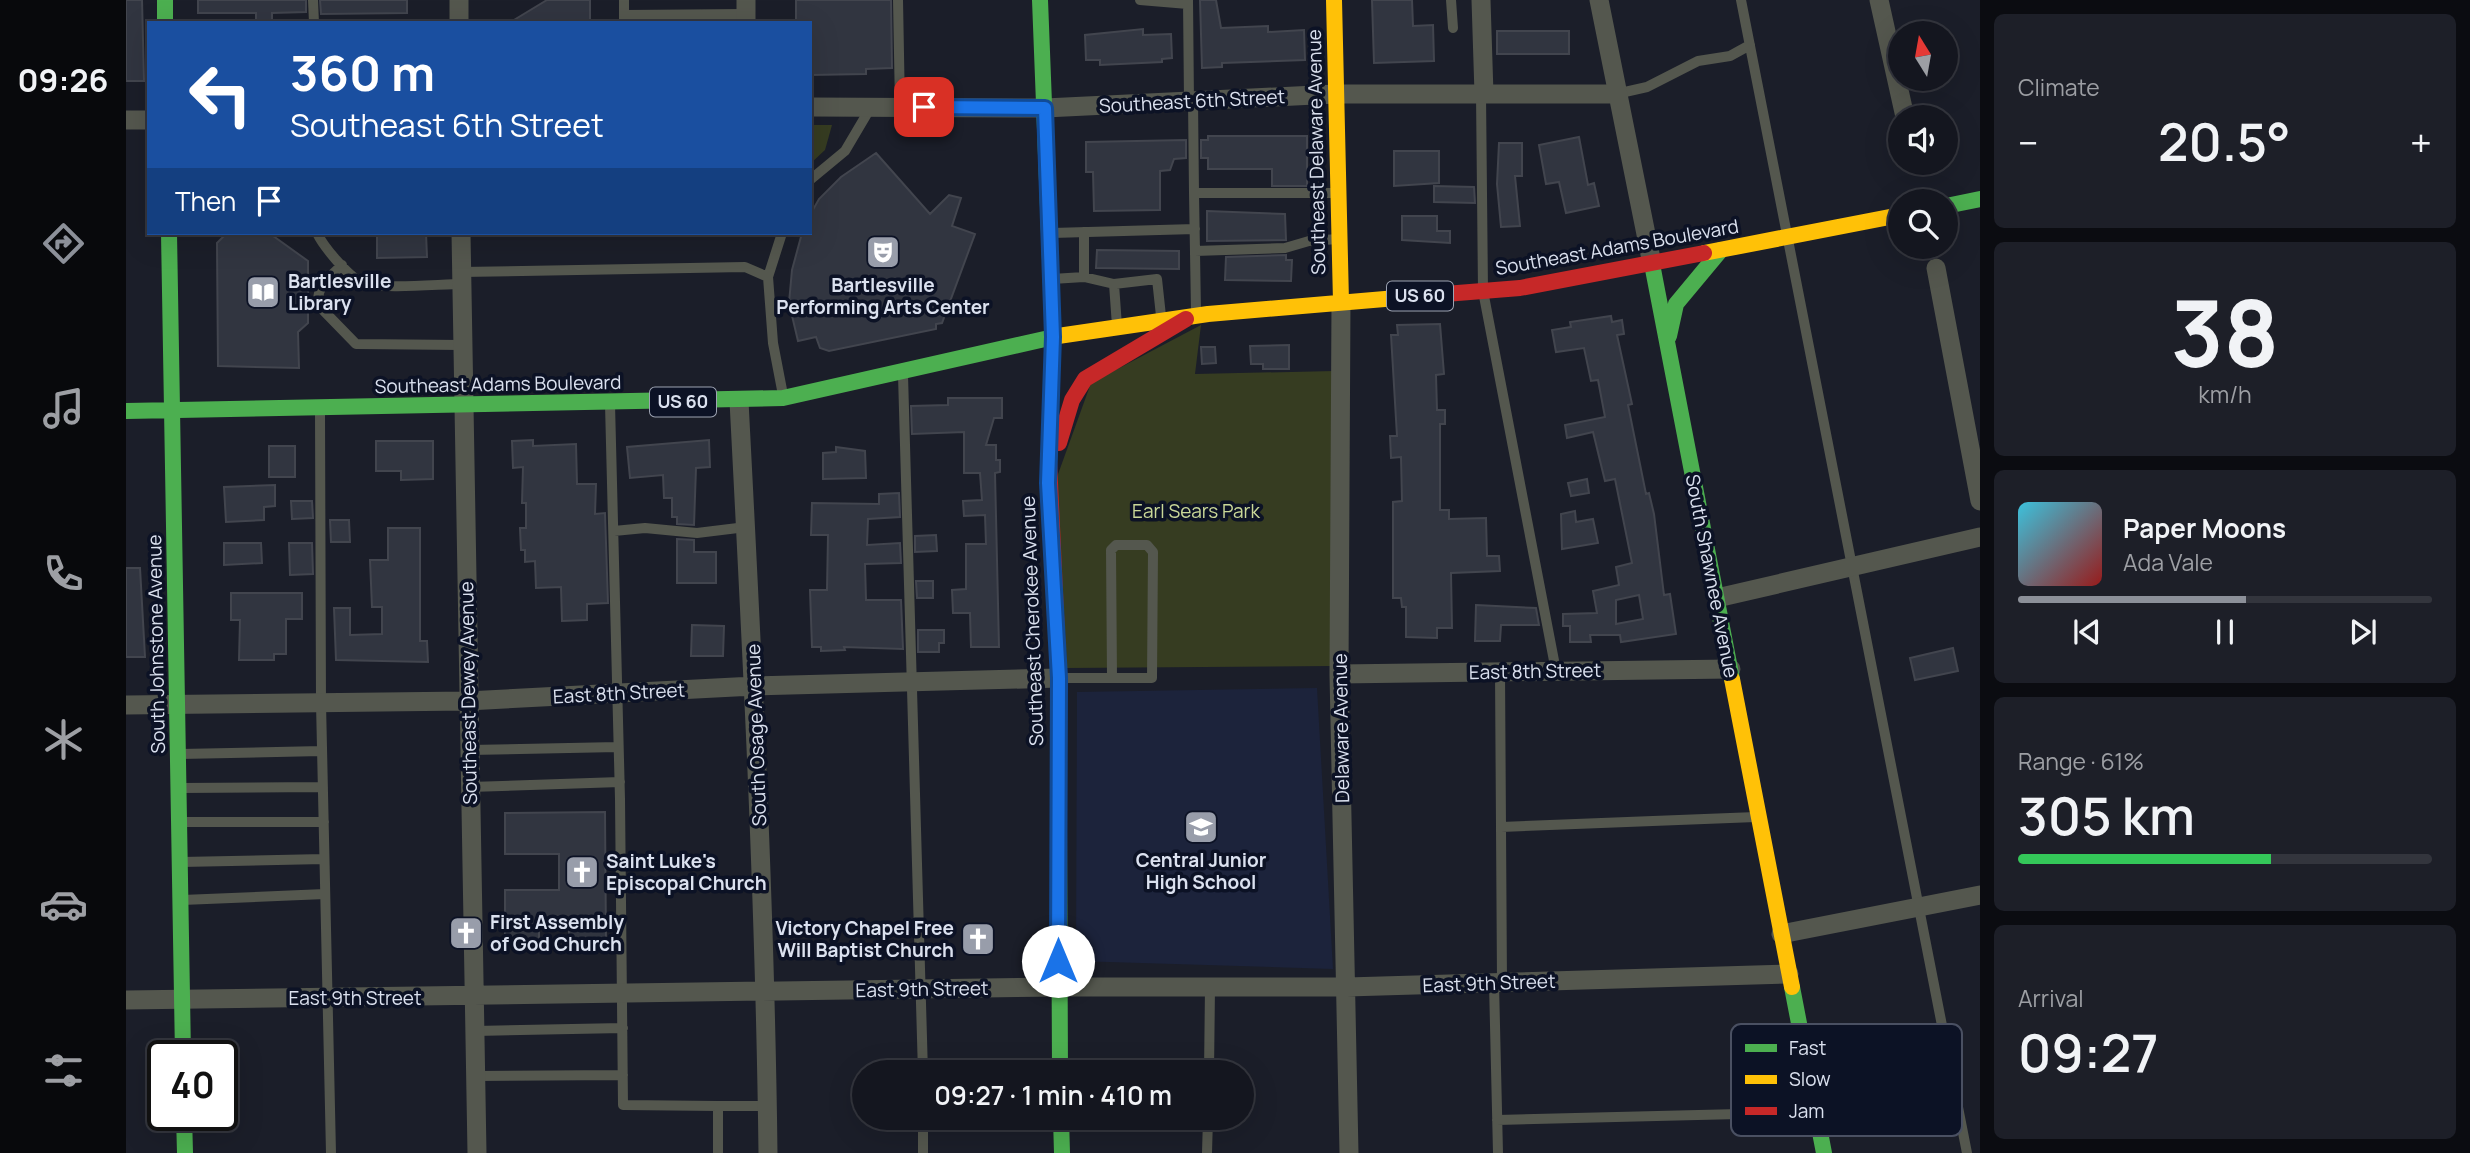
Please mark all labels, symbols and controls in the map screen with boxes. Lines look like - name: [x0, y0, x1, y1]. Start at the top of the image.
- north arrow: [1888, 21, 1958, 91]
- map controls: [1888, 21, 1958, 259]
- street label: Southeast Delaware Avenue: [1301, 29, 1331, 275]
- text: 360 m: [290, 39, 435, 106]
- icon: left: [175, 49, 266, 140]
- text: 09:26: [18, 58, 108, 102]
- text: Climate: [2018, 71, 2100, 103]
- pin: [894, 77, 954, 137]
- street label: Southeast 6th Street: [1098, 83, 1286, 119]
- icon: arrive: [905, 88, 943, 126]
- text: Southeast 6th Street: [290, 103, 604, 147]
- button: sound: [1888, 105, 1958, 175]
- text: 20.5°: [2158, 106, 2291, 177]
- text: −: [2018, 116, 2039, 168]
- text: +: [2410, 116, 2432, 168]
- icon: arrive: [250, 182, 288, 220]
- text: Then: [175, 183, 236, 219]
- button: search: [1888, 189, 1958, 259]
- street label: Southeast Adams Boulevard: [1493, 213, 1741, 281]
- icon: directions: [39, 219, 88, 268]
- theatre icon: Bartlesville Performing Arts Center: [864, 233, 902, 271]
- place label: Bartlesville Library: [288, 268, 391, 316]
- text: 38: [2171, 270, 2279, 394]
- place label: Bartlesville Performing Arts Center: [776, 272, 990, 320]
- library icon: Bartlesville Library: [244, 273, 282, 311]
- road number: US 60: [1387, 282, 1453, 310]
- street label: Southeast Adams Boulevard: [374, 369, 622, 399]
- text: km/h: [2198, 378, 2252, 410]
- icon: music: [39, 384, 88, 433]
- road number: US 60: [650, 388, 716, 416]
- street label: South Shawnee Avenue: [1679, 472, 1745, 680]
- street label: Southeast Cherokee Avenue: [1015, 496, 1049, 746]
- park label: Earl Sears Park: [1132, 498, 1260, 524]
- text: Paper Moons: [2123, 510, 2286, 546]
- street label: South Johnstone Avenue: [141, 534, 171, 754]
- text: Ada Vale: [2123, 546, 2213, 578]
- icon: phone: [39, 549, 88, 598]
- street label: Southeast Dewey Avenue: [453, 581, 483, 805]
- icon: previous: [2068, 613, 2106, 651]
- icon: pause: [2206, 613, 2244, 651]
- icon: next: [2344, 613, 2382, 651]
- street label: South Osage Avenue: [740, 643, 772, 827]
- street label: Delaware Avenue: [1327, 653, 1355, 803]
- street label: East 8th Street: [1469, 657, 1601, 685]
- street label: East 8th Street: [552, 677, 686, 709]
- icon: climate: [39, 715, 88, 764]
- text: Range · 61%: [2018, 745, 2144, 777]
- text: 305 km: [2018, 780, 2195, 851]
- school or university icon: Central Junior High School: [1182, 808, 1220, 846]
- place label: Central Junior High School: [1136, 847, 1267, 895]
- place label: Saint Luke's Episcopal Church: [606, 848, 767, 896]
- church icon: Saint Luke's Episcopal Church: [563, 853, 601, 891]
- icon: car: [39, 880, 88, 929]
- place label: First Assembly of God Church: [490, 909, 624, 957]
- church icon: First Assembly of God Church: [447, 914, 485, 952]
- place label: Victory Chapel Free Will Baptist Church: [775, 915, 954, 963]
- church icon: Victory Chapel Free Will Baptist Church: [959, 920, 997, 958]
- position arrow: [1021, 924, 1095, 998]
- street label: East 9th Street: [1422, 968, 1556, 998]
- street label: East 9th Street: [855, 975, 989, 1003]
- text: Arrival: [2018, 982, 2084, 1014]
- street label: East 9th Street: [288, 985, 422, 1011]
- text: 09:27: [2018, 1017, 2158, 1088]
- legend: [1731, 1024, 1962, 1136]
- text: Fast: [1789, 1035, 1826, 1061]
- speed limit sign: 40: [147, 1040, 238, 1131]
- icon: filters: [39, 1046, 88, 1095]
- text: Slow: [1789, 1066, 1831, 1092]
- text: 09:27 · 1 min · 410 m: [934, 1077, 1172, 1113]
- text: Jam: [1789, 1098, 1824, 1124]

